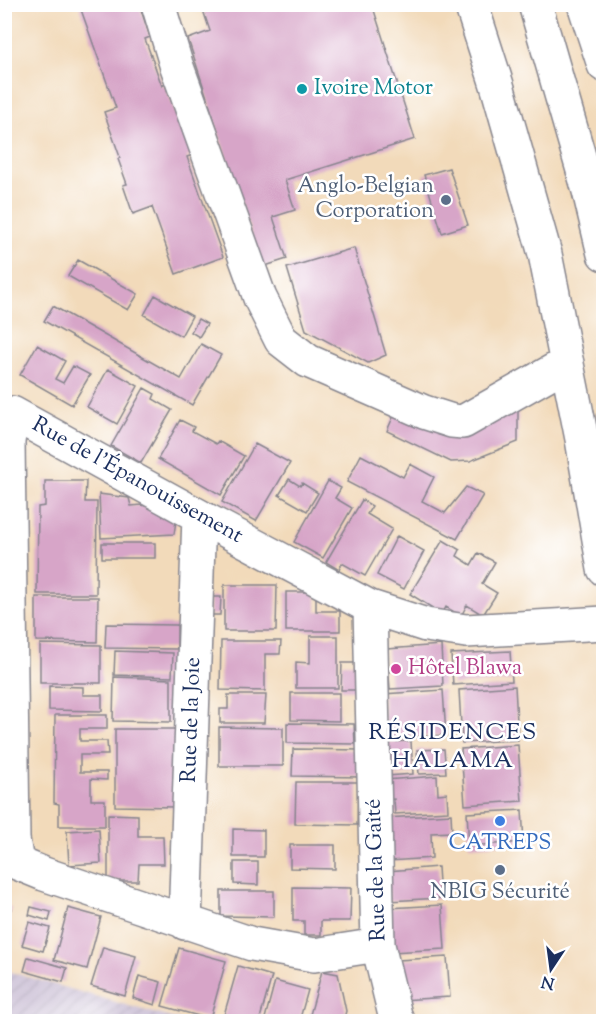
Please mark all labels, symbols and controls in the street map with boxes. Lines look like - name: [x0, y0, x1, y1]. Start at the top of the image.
- place label: Ivoire Motor: [314, 73, 433, 105]
- marker: Ivoire Motor: [295, 82, 309, 96]
- place label: Anglo-Belgian Corporation: [297, 171, 434, 228]
- marker: Anglo-Belgian Corporation: [439, 193, 453, 207]
- street label: Rue de l'Épanouissement: [26, 409, 249, 553]
- place label: Hôtel Blawa: [408, 653, 522, 685]
- street label: Rue de la Joie: [174, 657, 210, 783]
- marker: Hôtel Blawa: [389, 662, 403, 676]
- district label: RÉSIDENCES HALAMA: [368, 716, 538, 778]
- street label: Rue de la Gaîté: [359, 798, 395, 942]
- marker: CATREPS: [493, 814, 507, 828]
- place label: CATREPS: [449, 828, 551, 860]
- marker: NBIG Sécurité: [493, 863, 507, 877]
- place label: NBIG Sécurité: [430, 877, 570, 909]
- north arrow: [521, 939, 581, 999]
- text: N: [539, 968, 557, 994]

